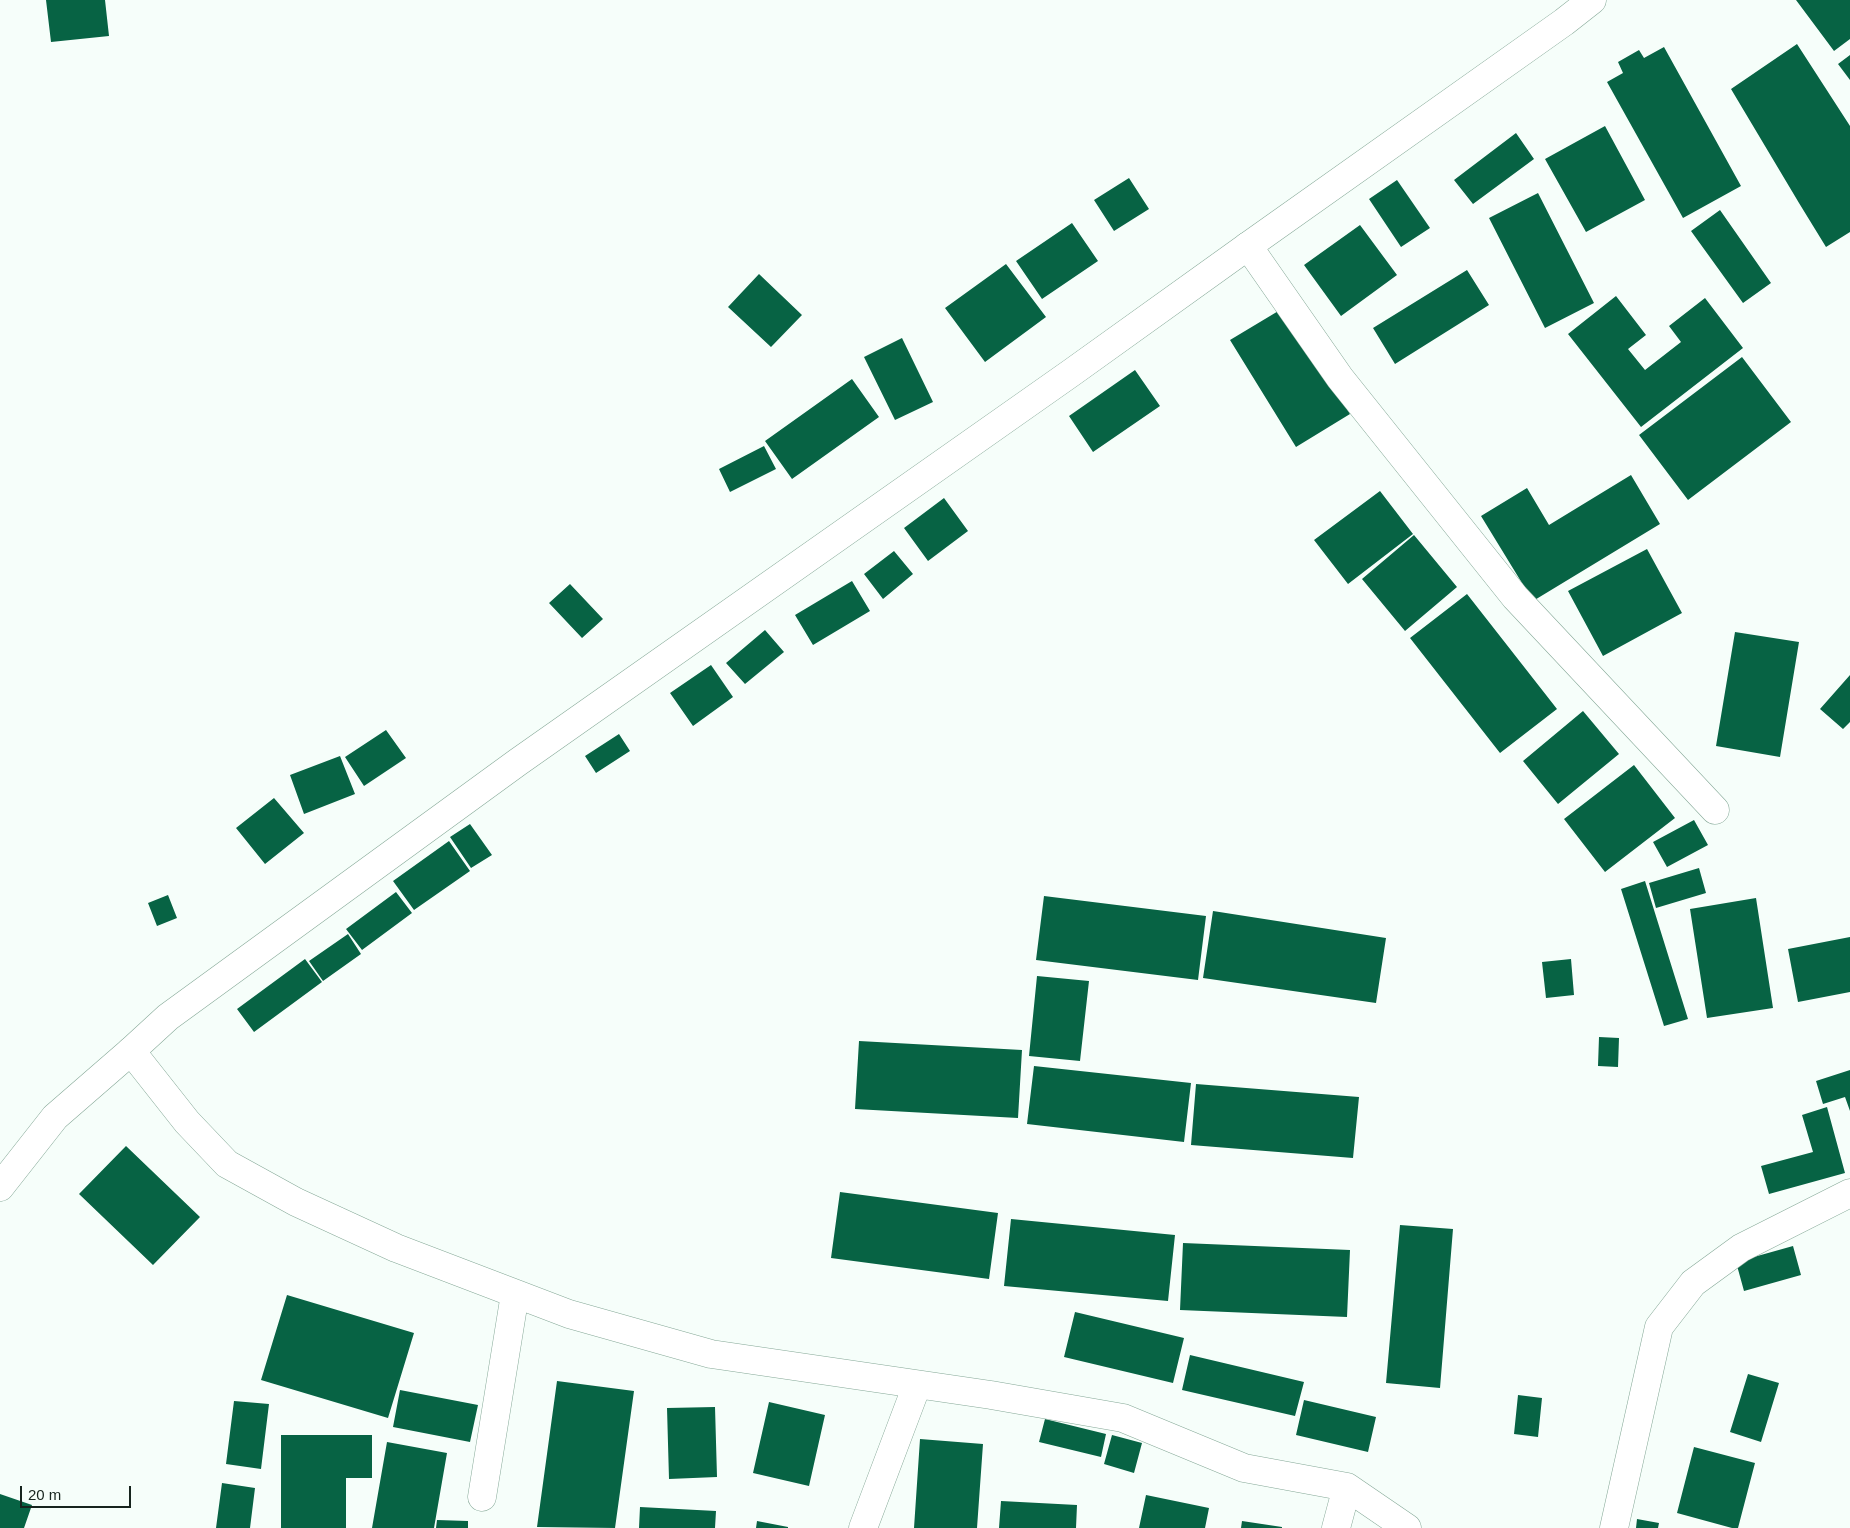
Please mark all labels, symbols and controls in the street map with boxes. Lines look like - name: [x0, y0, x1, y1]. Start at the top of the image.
- scale bar: [22, 1476, 134, 1508]
- text: 20 m: [28, 1486, 61, 1503]

